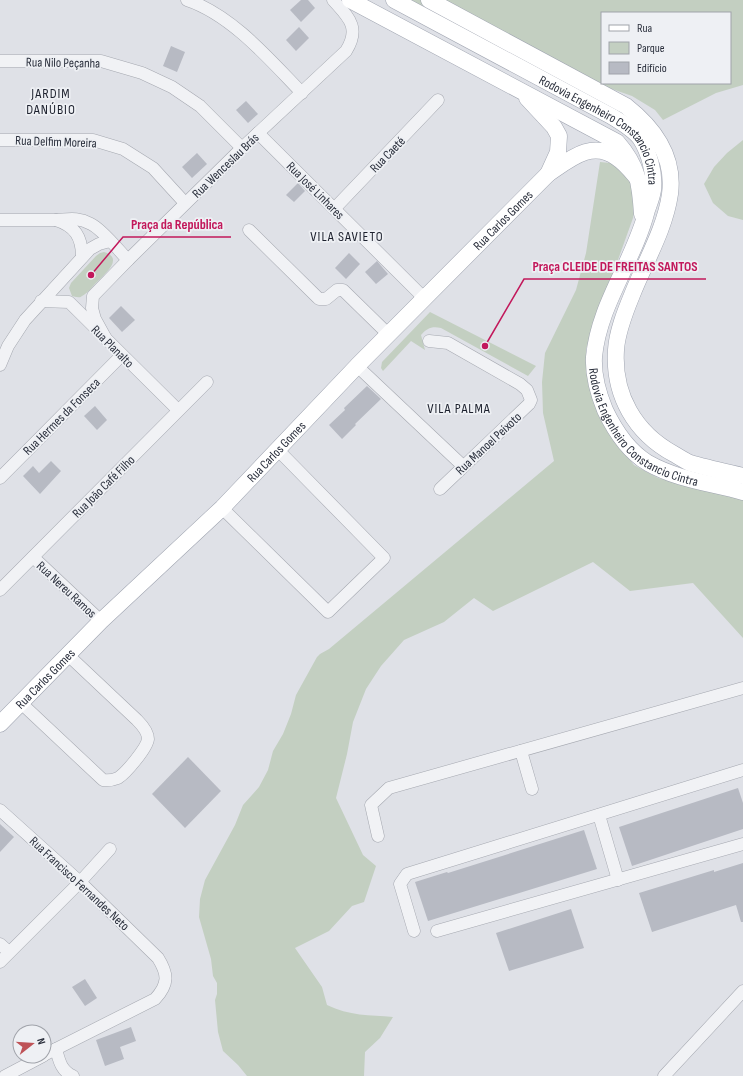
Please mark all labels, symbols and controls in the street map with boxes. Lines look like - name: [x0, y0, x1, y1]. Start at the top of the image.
- legend: [601, 12, 731, 84]
- text: Rua: [637, 21, 653, 36]
- text: Parque: [637, 41, 665, 56]
- street label: Rua Nilo Peçanha: [26, 54, 100, 72]
- text: Edifício: [637, 61, 667, 76]
- street label: Rodovia Engenheiro Constancio Cintra: [536, 72, 660, 185]
- district label: JARDIM DANÚBIO: [26, 85, 76, 118]
- street label: Rua Wenceslau Brás: [189, 130, 263, 202]
- street label: Rua Delfim Moreira: [15, 133, 97, 151]
- street label: Rua Caeté: [367, 133, 409, 176]
- street label: Rua José Linhares: [283, 158, 348, 223]
- street label: Rua Carlos Gomes: [470, 187, 537, 254]
- callout: Praça da República: [123, 211, 231, 237]
- text: Praça da República: [131, 216, 223, 233]
- district label: VILA SAVIETO: [310, 228, 384, 245]
- callout: Praça CLEIDE DE FREITAS SANTOS: [524, 253, 706, 279]
- text: Praça CLEIDE DE FREITAS SANTOS: [532, 258, 698, 275]
- street label: Rua Planalto: [88, 322, 137, 371]
- street label: Rodovia Engenheiro Constancio Cintra: [585, 367, 700, 490]
- street label: Rua Hermes da Fonseca: [20, 375, 104, 459]
- district label: VILA PALMA: [427, 400, 491, 417]
- street label: Rua Manoel Peixoto: [452, 409, 525, 478]
- street label: Rua Carlos Gomes: [244, 418, 310, 486]
- street label: Rua João Café Filho: [69, 452, 138, 521]
- street label: Rua Nereu Ramos: [33, 558, 100, 622]
- street label: Rua Carlos Gomes: [12, 645, 79, 713]
- street label: Rua Francisco Fernandes Neto: [26, 833, 133, 934]
- north arrow: [12, 1024, 52, 1064]
- text: N: [34, 1037, 48, 1046]

